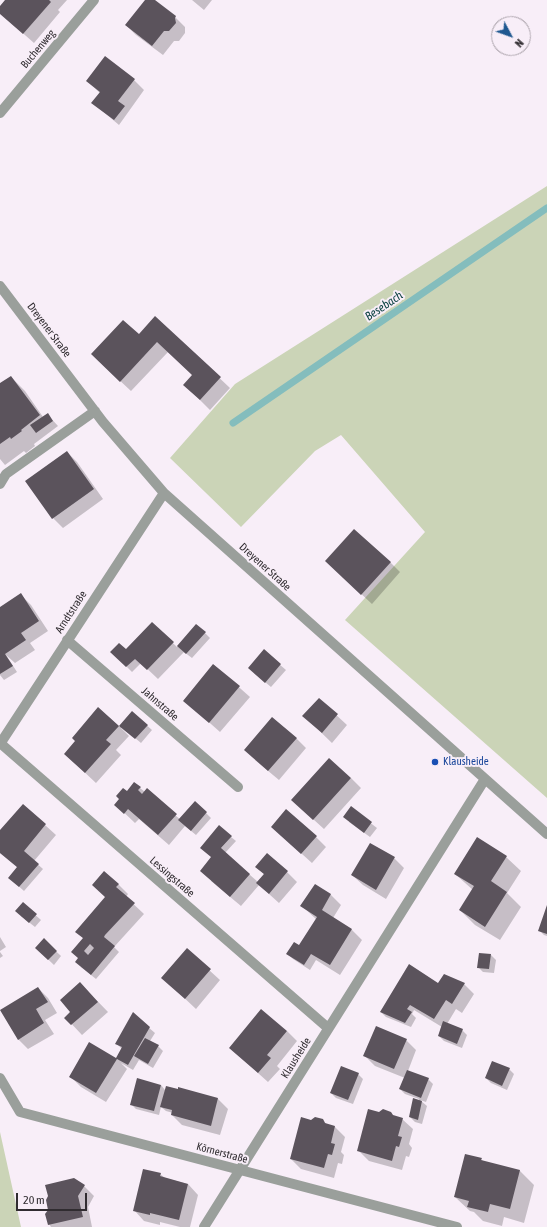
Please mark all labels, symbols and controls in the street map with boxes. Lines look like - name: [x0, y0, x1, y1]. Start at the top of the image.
- north arrow: [491, 16, 531, 56]
- street label: Buchenweg: [18, 27, 58, 71]
- text: N: [513, 37, 526, 50]
- water label: Besebach: [362, 288, 406, 324]
- street label: Dreyener Straße: [24, 300, 74, 360]
- street label: Dreyener Straße: [236, 540, 294, 594]
- street label: Arndtstraße: [52, 588, 90, 636]
- street label: Jahnstraße: [139, 684, 181, 724]
- place label: Klausheide: [443, 755, 489, 769]
- marker: Klausheide: [430, 757, 440, 767]
- street label: Lessingstraße: [147, 854, 197, 900]
- street label: Klausheide: [278, 1035, 314, 1081]
- street label: Körnerstraße: [195, 1140, 249, 1166]
- scale bar: [18, 1185, 89, 1211]
- text: 20 m: [23, 1193, 45, 1207]

